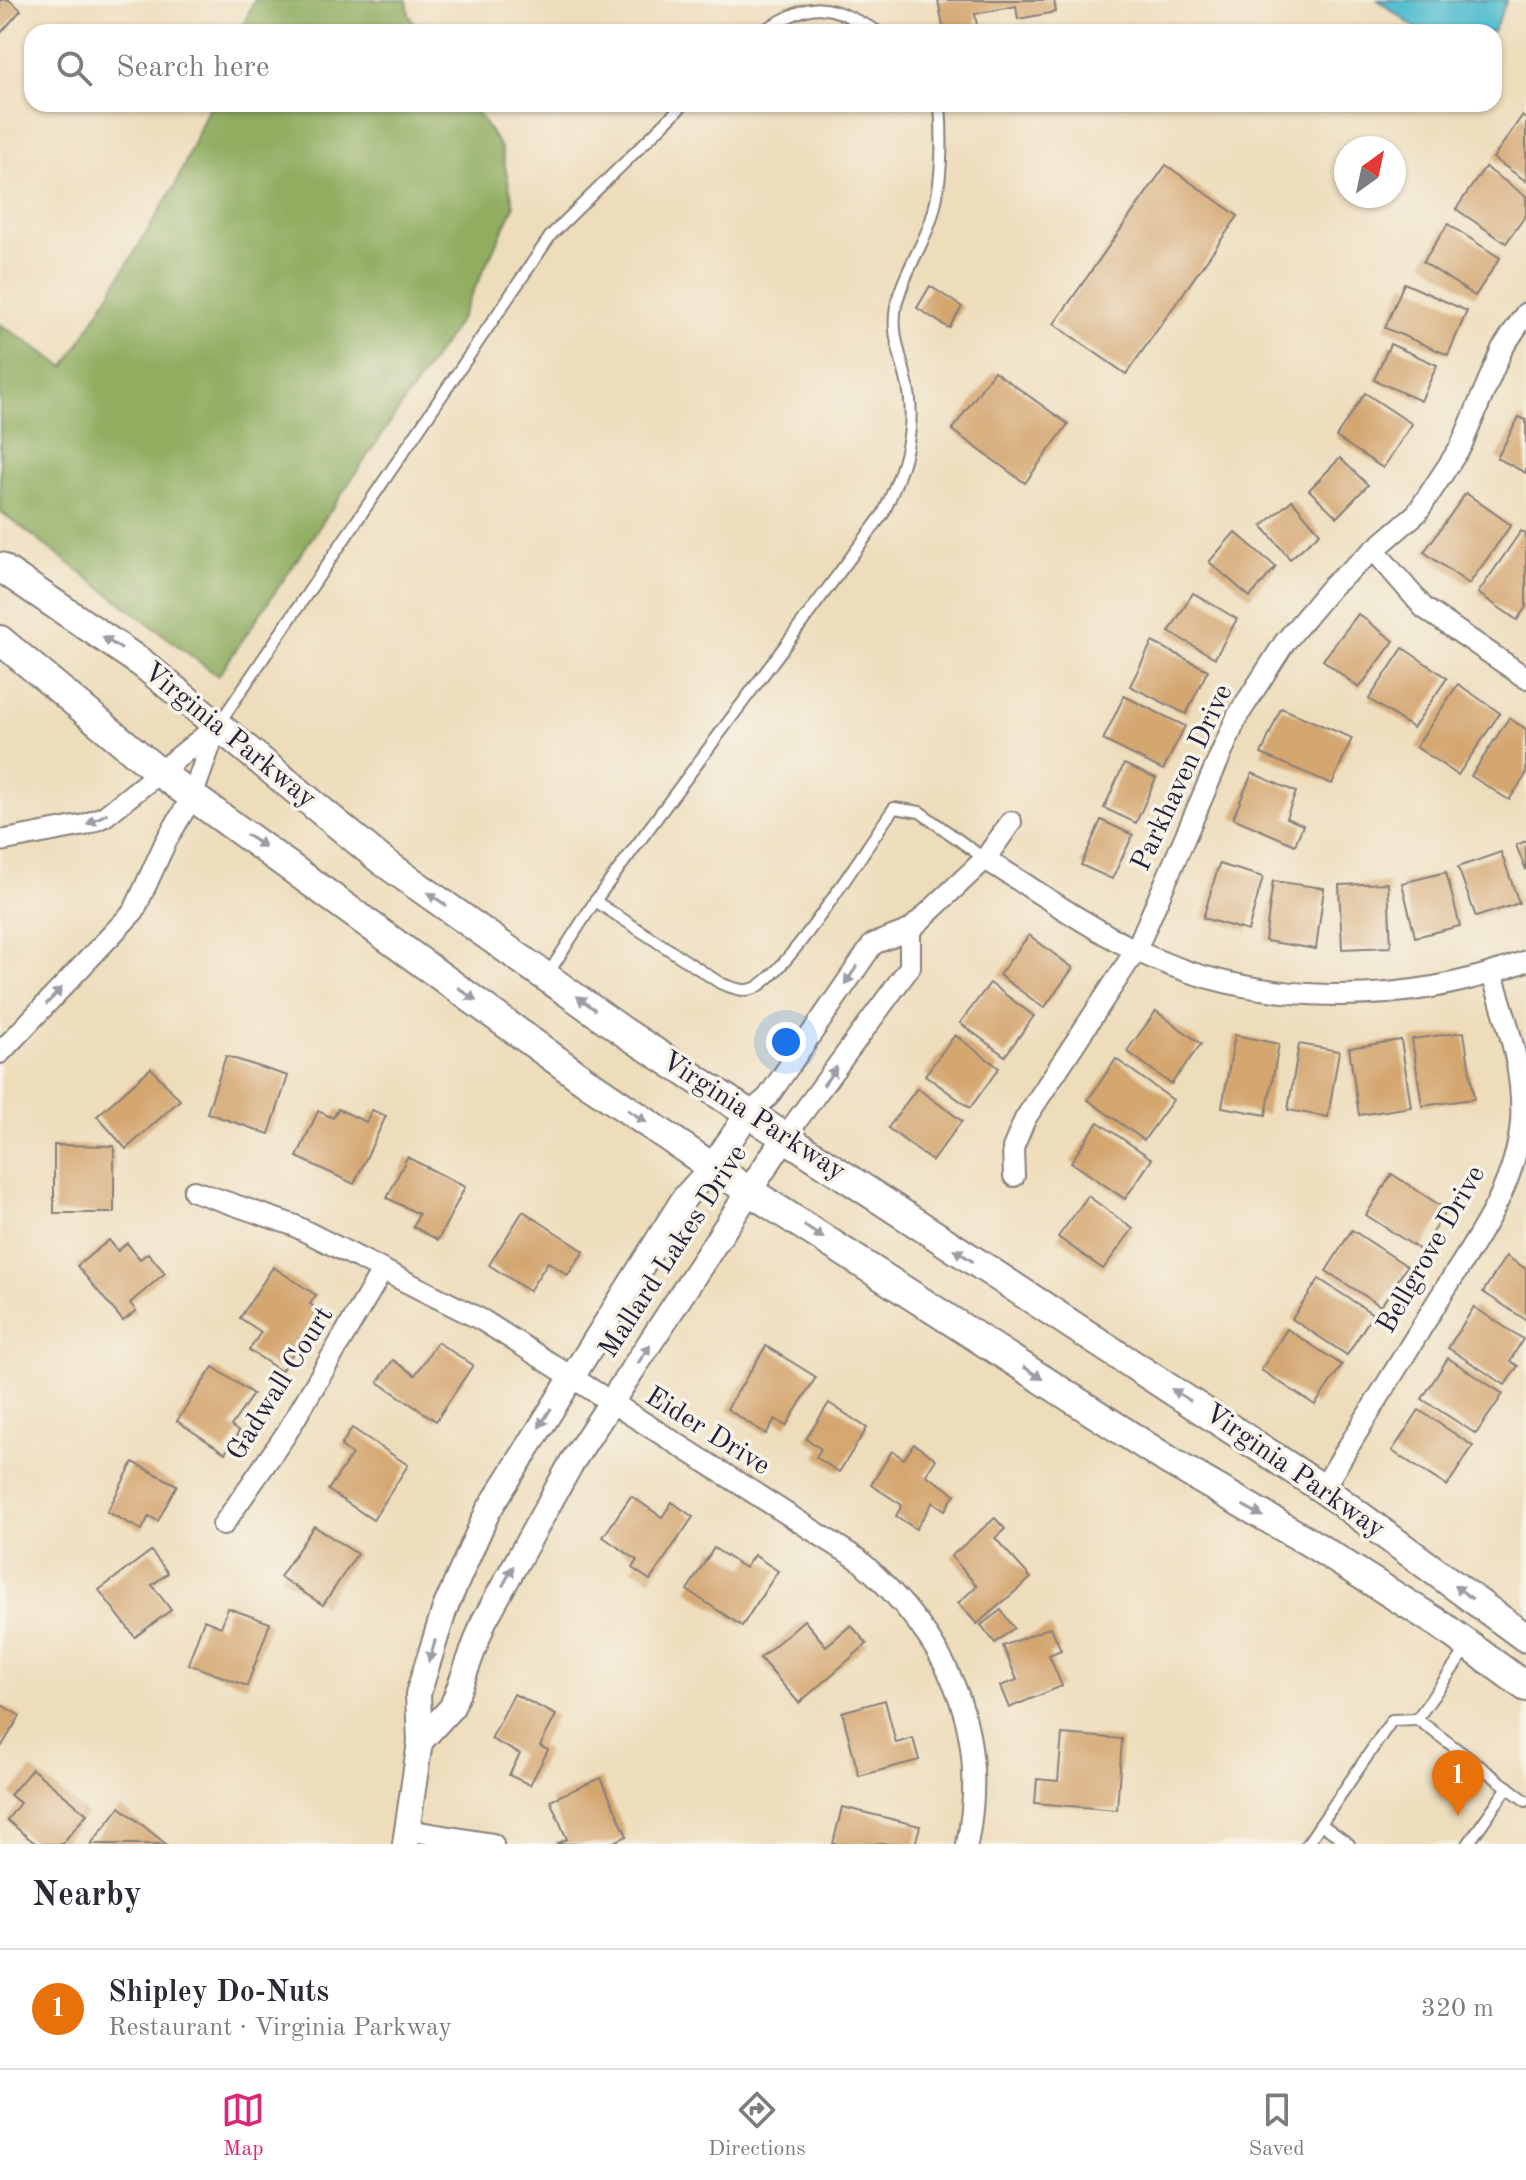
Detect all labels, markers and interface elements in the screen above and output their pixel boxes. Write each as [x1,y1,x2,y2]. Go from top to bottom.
search box [24,24,1502,112]
icon: search [52,46,96,90]
text: Search here [116,53,270,83]
north arrow [1334,136,1406,208]
one-way arrow [101,636,122,651]
street label: Virginia Parkway [137,658,321,814]
street label: Parkhaven Drive [1128,680,1238,876]
one-way arrow [86,812,109,825]
one-way arrow [245,834,267,848]
one-way arrow [427,891,448,906]
one-way arrow [844,964,859,985]
one-way arrow [456,985,477,1001]
one-way arrow [44,987,62,1006]
one-way arrow [575,995,597,1011]
your location [766,1022,806,1062]
street label: Virginia Parkway [656,1047,850,1187]
one-way arrow [822,1065,838,1086]
one-way arrow [626,1108,648,1123]
street label: Mallard Lakes Drive [595,1141,753,1363]
street label: Bellgrove Drive [1373,1162,1491,1338]
one-way arrow [803,1225,825,1239]
one-way arrow [952,1247,973,1262]
street label: Gadwall Court [223,1302,339,1466]
one-way arrow [636,1344,651,1365]
one-way arrow [1022,1366,1043,1381]
street label: Eider Drive [640,1383,774,1481]
one-way arrow [1171,1387,1192,1402]
street label: Virginia Parkway [1199,1399,1389,1545]
one-way arrow [538,1407,552,1429]
one-way arrow [1242,1504,1264,1518]
one-way arrow [501,1564,514,1587]
one-way arrow [1452,1584,1474,1600]
one-way arrow [425,1639,437,1663]
pin: 1 [1432,1750,1484,1816]
text: Nearby [32,1879,142,1913]
text: Shipley Do-Nuts [108,1978,329,2008]
text: 1 [50,1996,66,2022]
text: 320 m [1421,1996,1494,2022]
text: Restaurant · Virginia Parkway [108,2015,452,2041]
tab: Map [221,2088,265,2163]
tab: Directions [708,2088,806,2163]
tab: Saved [1249,2088,1305,2163]

